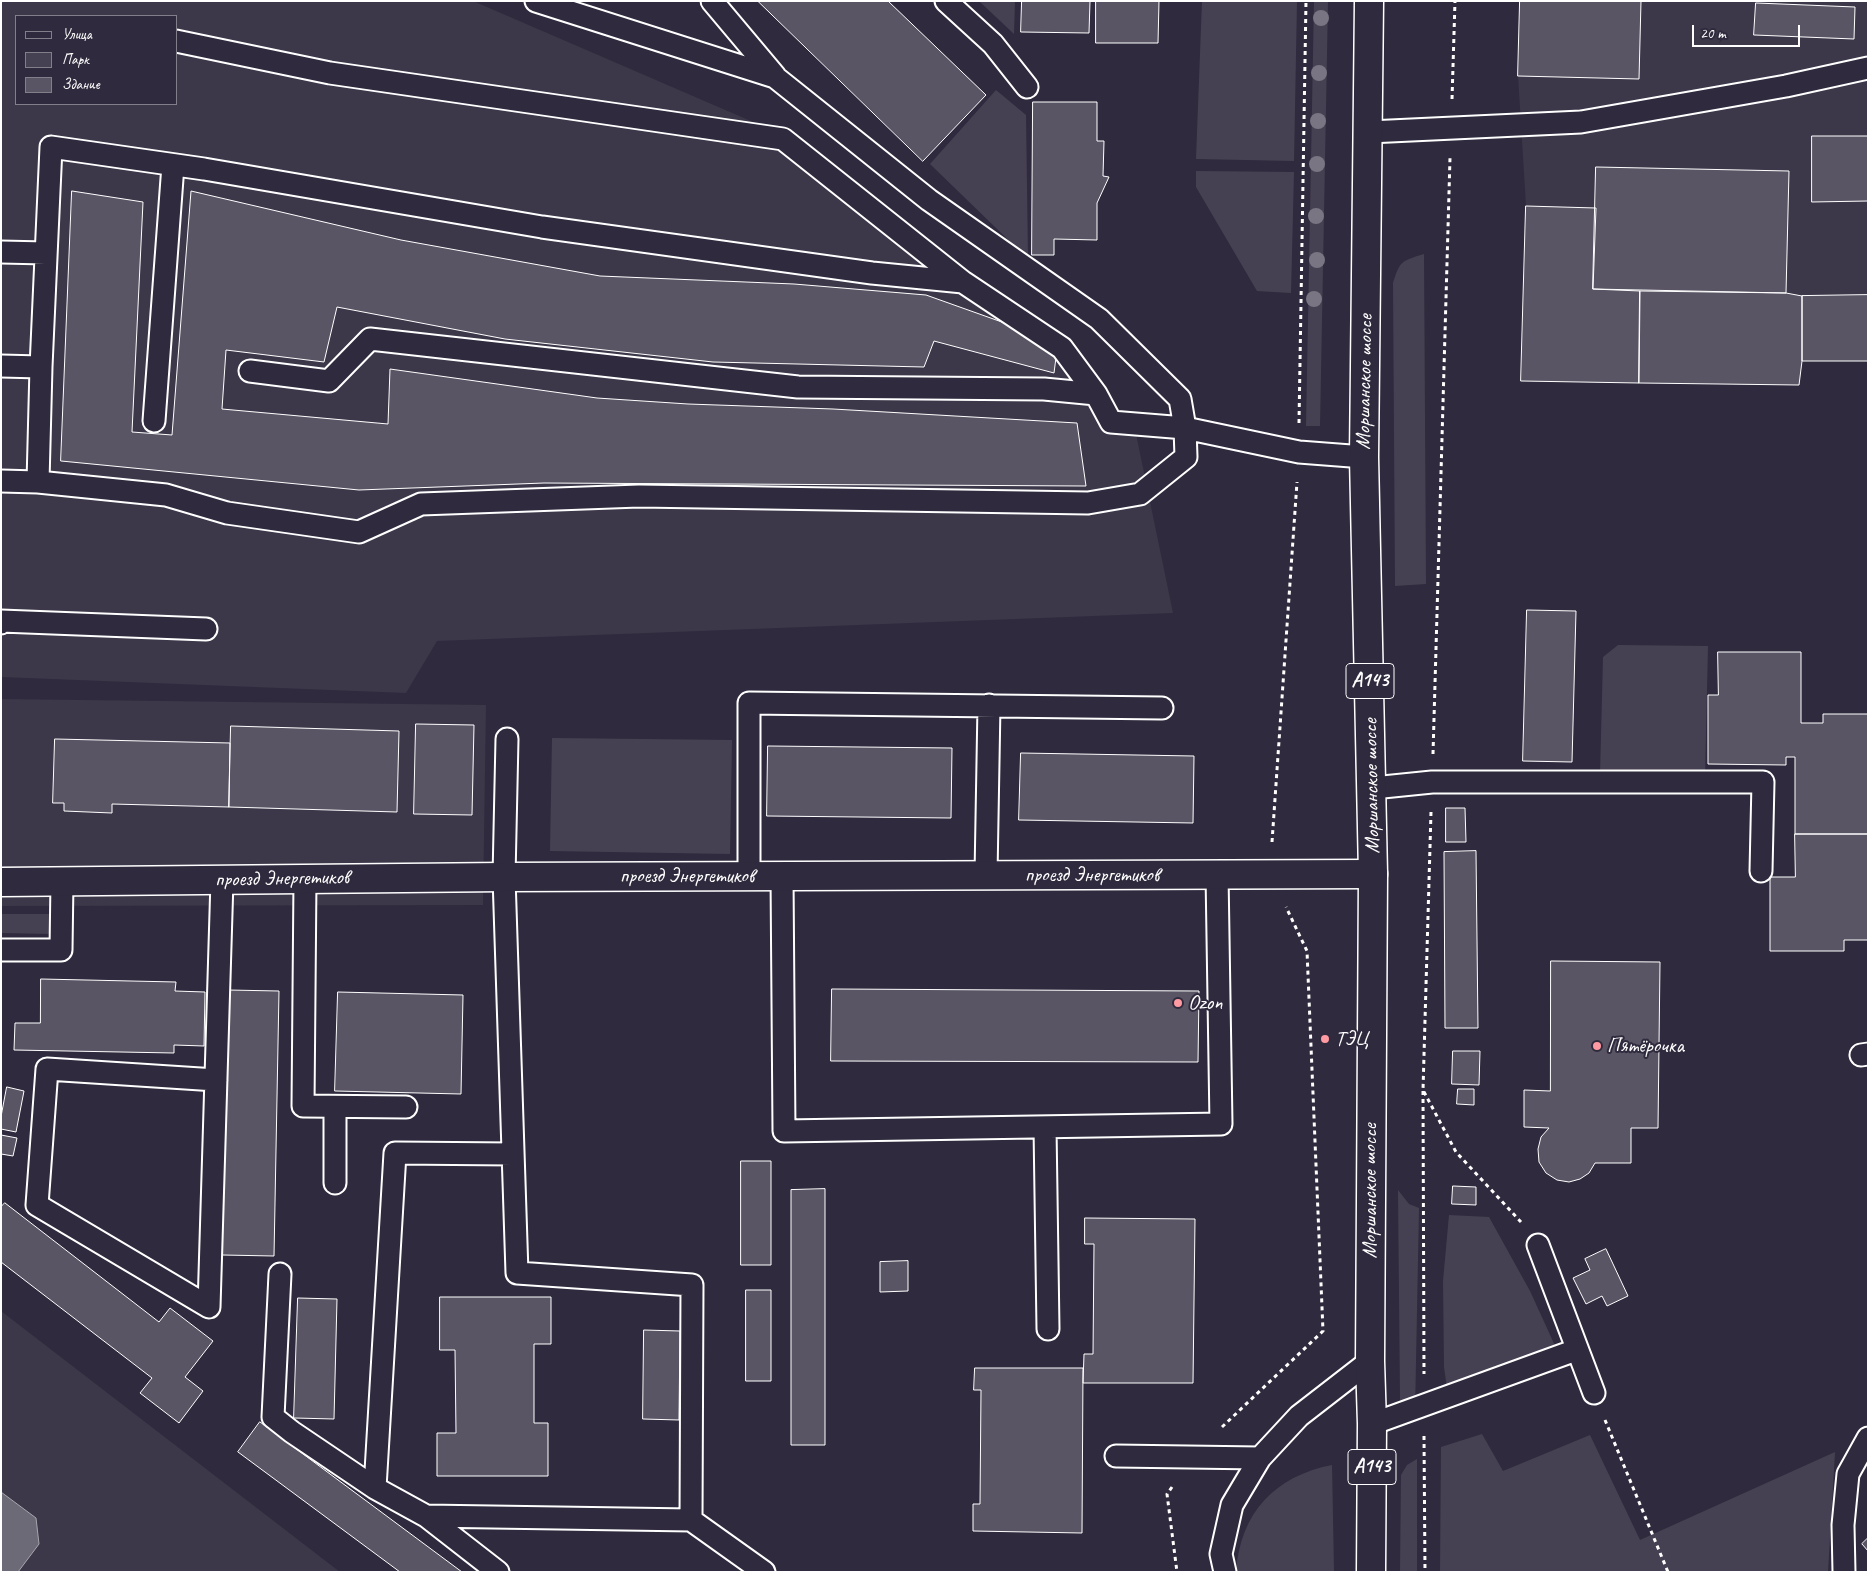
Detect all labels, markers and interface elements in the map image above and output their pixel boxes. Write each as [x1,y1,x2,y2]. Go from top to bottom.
legend [15,15,178,105]
scale bar [1694,15,1802,47]
text: 20 m [1700,24,1726,43]
text: Улица [62,25,92,44]
text: Парк [62,50,89,69]
text: Здание [62,75,100,94]
street label: Моршанское шоссе [1351,314,1379,450]
road number: А143 [1346,664,1394,698]
street label: Моршанское шоссе [1358,718,1386,854]
street label: проезд Энергетиков [1025,862,1159,888]
street label: проезд Энергетиков [620,863,754,889]
street label: проезд Энергетиков [215,865,349,893]
place label: Ozon [1188,990,1223,1016]
marker: Ozon [1172,997,1184,1009]
place label: ТЭЦ [1335,1026,1368,1052]
marker: ТЭЦ [1319,1033,1331,1045]
place label: Пятёрочка [1607,1033,1684,1059]
marker: Пятёрочка [1591,1040,1603,1052]
street label: Моршанское шоссе [1357,1123,1383,1259]
road number: А143 [1348,1450,1396,1484]

